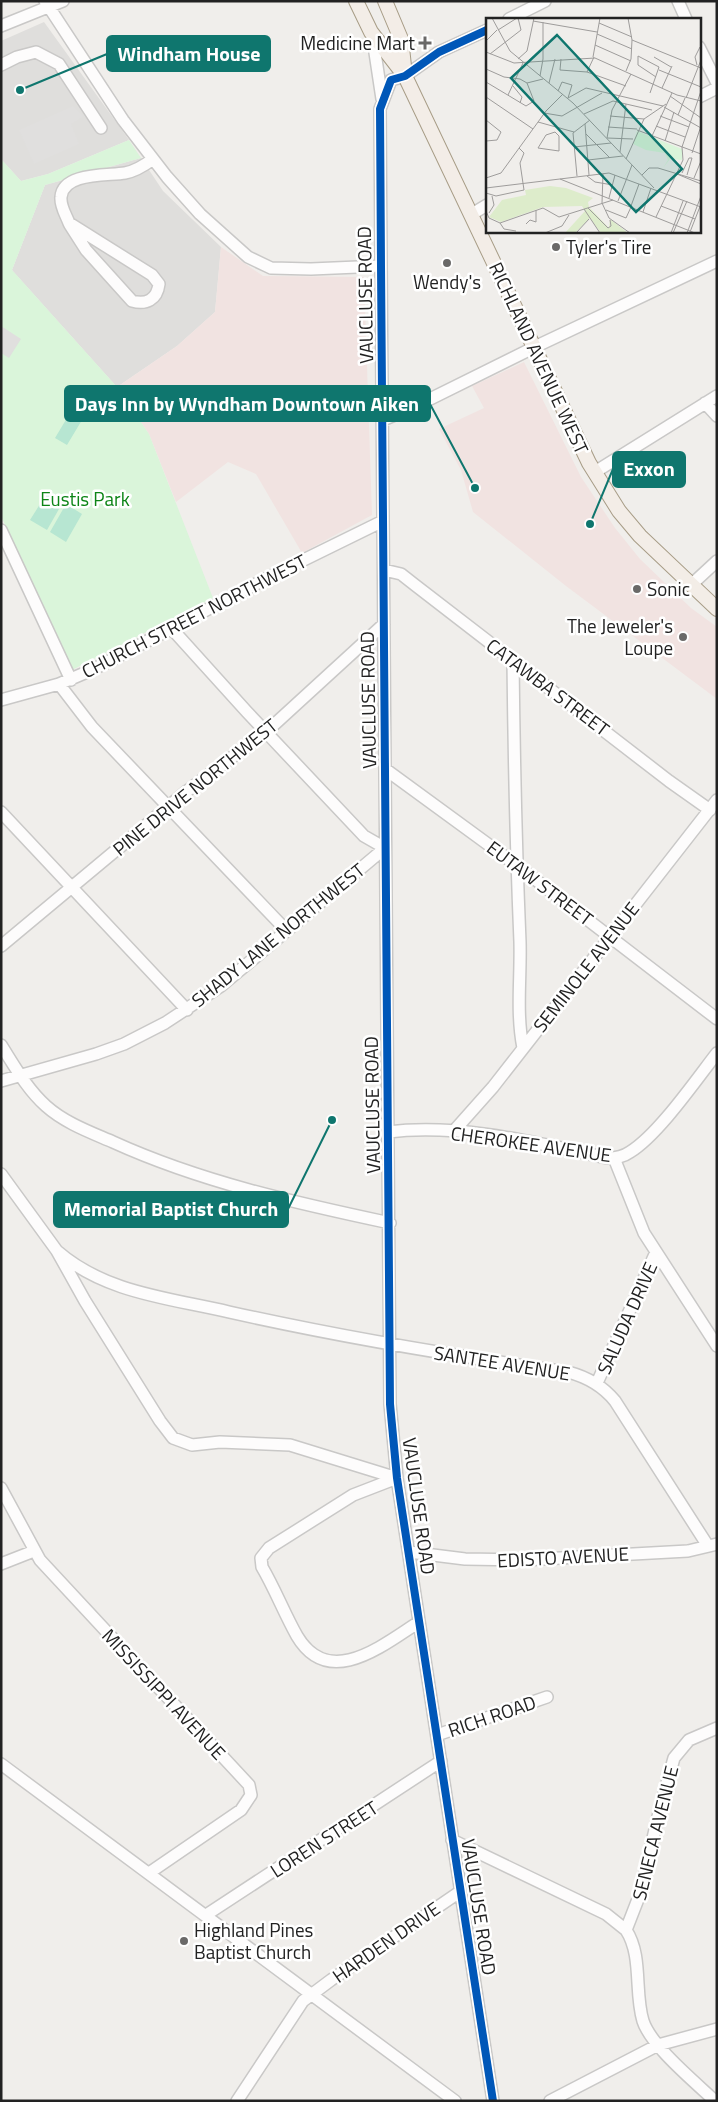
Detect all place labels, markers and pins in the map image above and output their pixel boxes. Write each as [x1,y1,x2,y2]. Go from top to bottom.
place label: Medicine Mart [300,28,415,57]
callout: Windham House [107,36,270,71]
marker: Medicine Mart [419,37,431,49]
place label: Tyler's Tire [566,232,651,261]
marker: Tyler's Tire [550,241,562,253]
marker: Wendy's [441,257,453,269]
place label: Wendy's [413,267,481,296]
callout: Days Inn by Wyndham Downtown Aiken [65,386,430,421]
callout: Exxon [613,452,685,487]
place label: Sonic [647,574,690,603]
marker: Sonic [631,583,643,595]
place label: The Jeweler's Loupe [567,611,673,662]
marker: The Jeweler's Loupe [677,631,689,643]
callout: Memorial Baptist Church [54,1192,288,1227]
place label: Highland Pines Baptist Church [194,1915,314,1966]
marker: Highland Pines Baptist Church [178,1935,190,1947]

